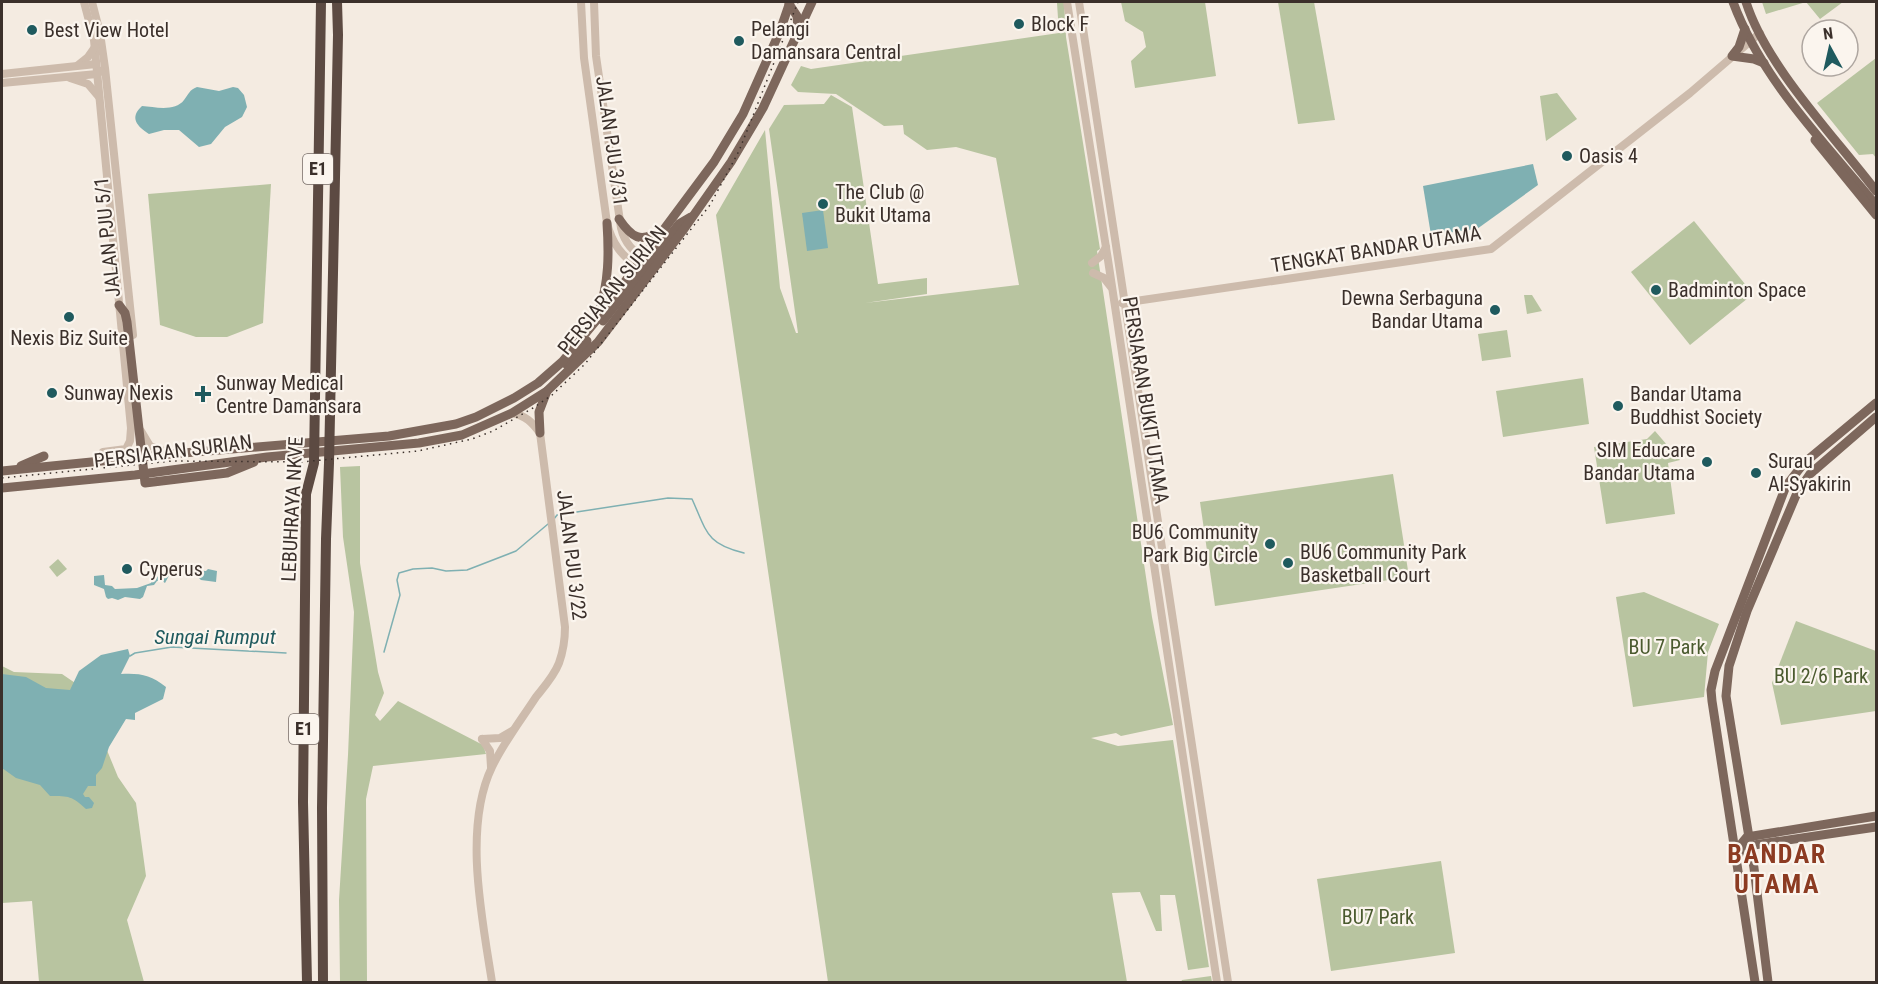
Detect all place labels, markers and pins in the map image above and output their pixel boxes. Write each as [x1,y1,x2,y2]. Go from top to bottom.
place label: Block F [1031,12,1089,36]
place label: Pelangi Damansara Central [751,17,901,64]
marker: Block F [1012,17,1026,31]
place label: Best View Hotel [44,18,169,42]
marker: Best View Hotel [25,23,39,37]
marker: Pelangi Damansara Central [732,34,746,48]
place label: Oasis 4 [1579,144,1638,168]
marker: Oasis 4 [1560,149,1574,163]
place label: The Club @ Bukit Utama [835,180,931,227]
marker: The Club @ Bukit Utama [816,197,830,211]
place label: Badminton Space [1668,278,1806,302]
marker: Badminton Space [1649,283,1663,297]
place label: Dewna Serbaguna Bandar Utama [1341,286,1483,333]
marker: Dewna Serbaguna Bandar Utama [1488,303,1502,317]
marker: Nexis Biz Suite [62,310,76,324]
place label: Nexis Biz Suite [10,326,128,350]
place label: Sunway Medical Centre Damansara [216,371,362,418]
place label: Sunway Nexis [64,381,173,405]
place label: Bandar Utama Buddhist Society [1630,382,1762,429]
marker: Sunway Medical Centre Damansara [194,385,212,403]
marker: Sunway Nexis [45,386,59,400]
marker: Bandar Utama Buddhist Society [1611,399,1625,413]
place label: SIM Educare Bandar Utama [1583,438,1695,485]
place label: Surau Al-Syakirin [1768,449,1851,496]
marker: SIM Educare Bandar Utama [1700,455,1714,469]
marker: Surau Al-Syakirin [1749,466,1763,480]
place label: BU6 Community Park Big Circle [1132,520,1258,567]
marker: BU6 Community Park Big Circle [1263,537,1277,551]
place label: BU6 Community Park Basketball Court [1300,540,1467,587]
marker: BU6 Community Park Basketball Court [1281,556,1295,570]
place label: Cyperus [139,557,203,581]
marker: Cyperus [120,562,134,576]

